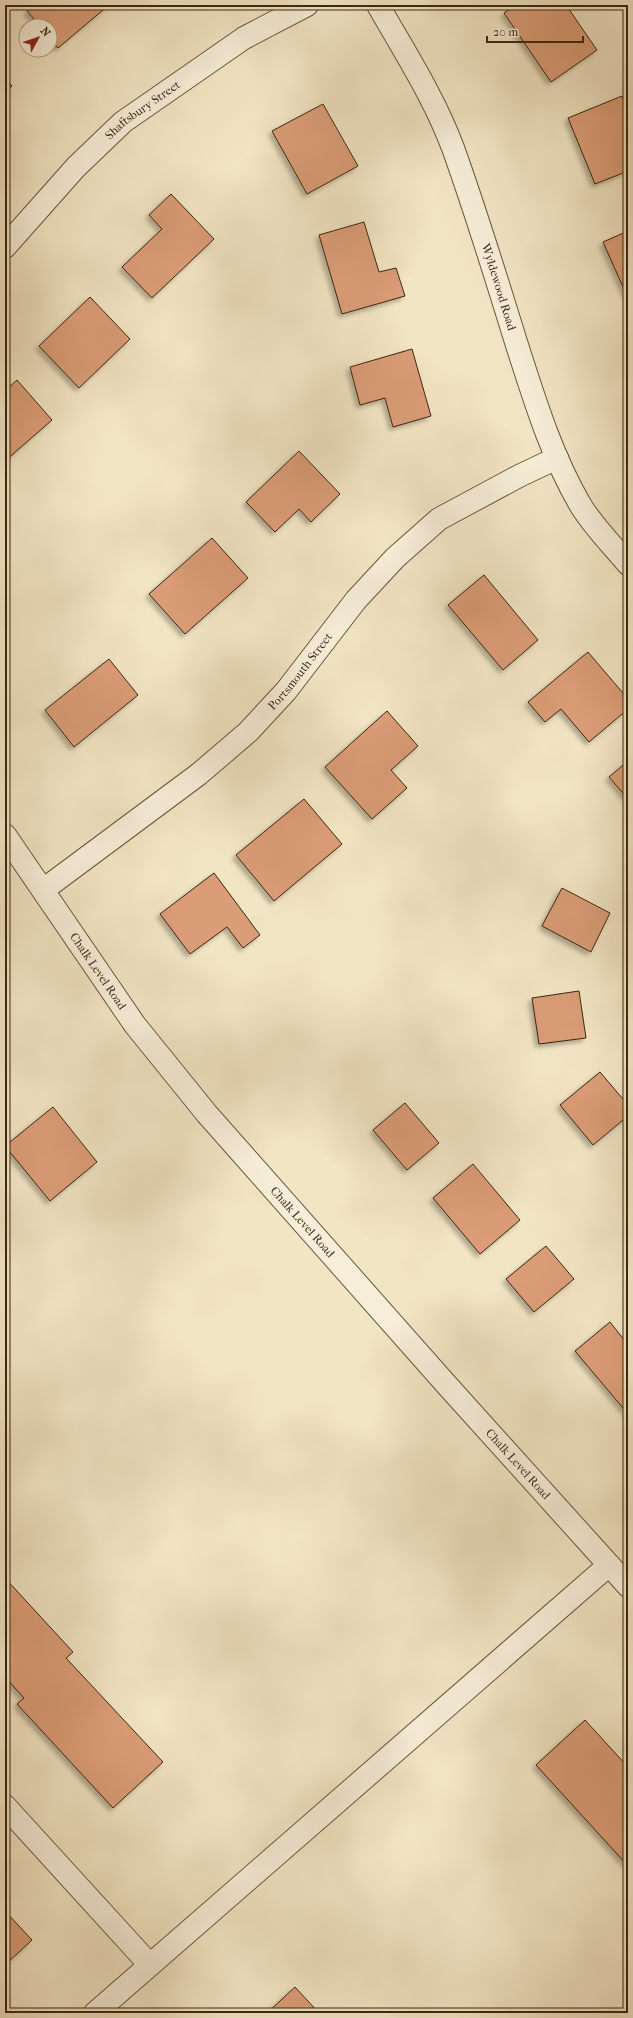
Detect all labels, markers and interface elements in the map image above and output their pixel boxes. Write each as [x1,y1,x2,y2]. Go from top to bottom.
north arrow [18,18,58,58]
scale bar [487,18,583,44]
text: N [38,25,53,40]
text: 20 m [493,25,518,39]
street label: Shaftsbury Street [102,77,183,142]
street label: Wyldewood Road [478,241,519,333]
street label: Portsmouth Street [265,629,336,713]
street label: Chalk Level Road [67,930,130,1013]
street label: Chalk Level Road [268,1184,338,1261]
street label: Chalk Level Road [483,1426,554,1502]

